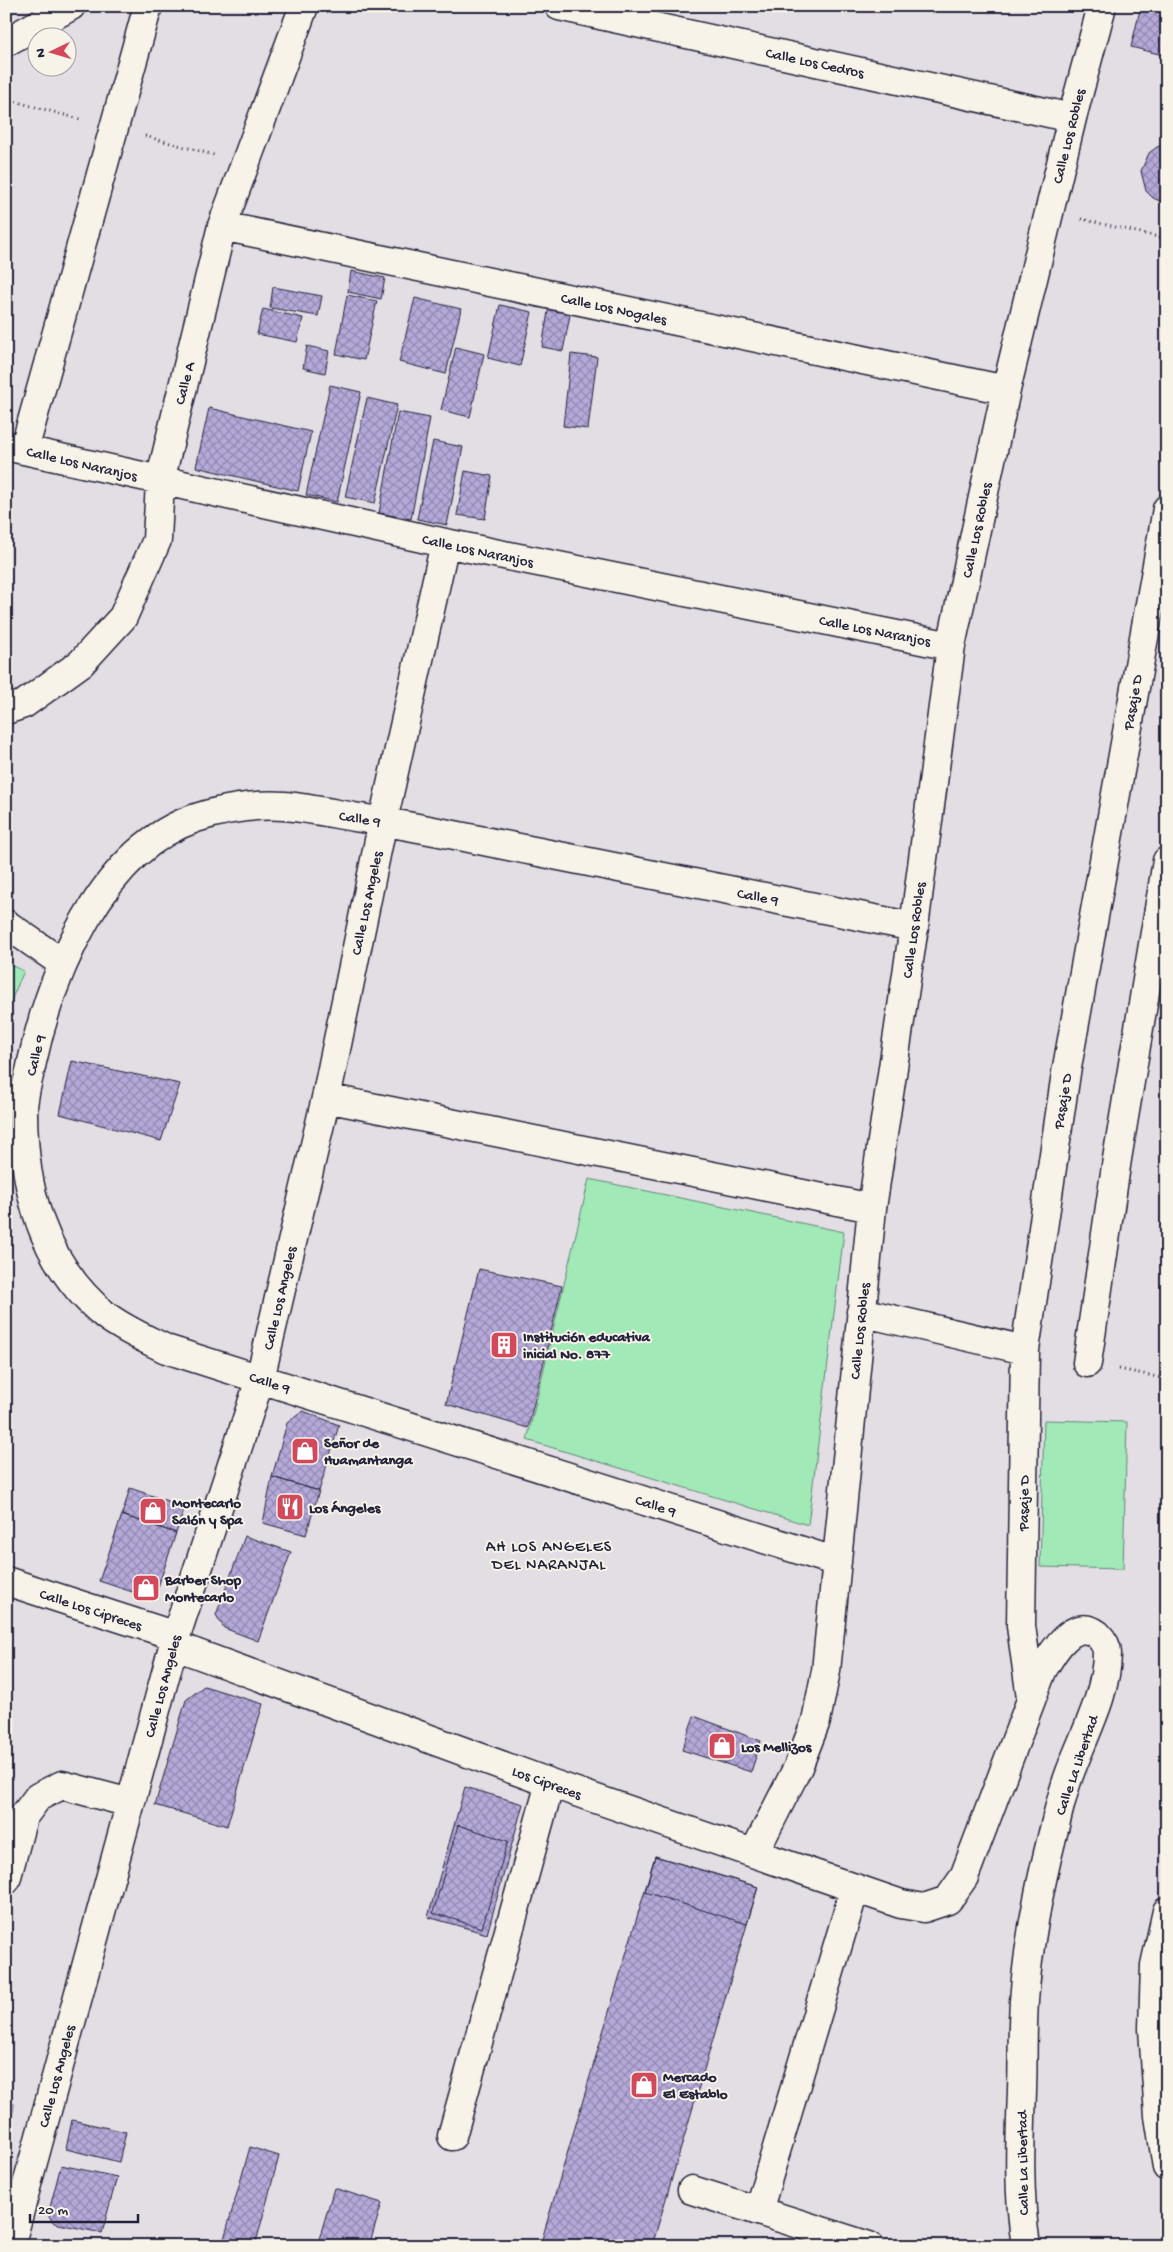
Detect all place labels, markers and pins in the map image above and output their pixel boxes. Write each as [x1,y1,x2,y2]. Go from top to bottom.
place label: Institución educativa inicial No. 877 [523,1329,651,1364]
building icon: Institución educativa inicial No. 877 [489,1330,519,1360]
place label: Señor de Huamantanga [324,1435,413,1470]
shop icon: Señor de Huamantanga [290,1436,320,1466]
restaurant icon: Los Ángeles [275,1492,305,1522]
place label: Montecarlo Salón y Spa [172,1495,243,1530]
shop icon: Montecarlo Salón y Spa [138,1496,168,1526]
place label: Los Ángeles [309,1500,382,1518]
place label: Barber Shop Montecarlo [164,1572,242,1607]
shop icon: Barber Shop Montecarlo [131,1573,161,1603]
shop icon: Los Mellizos [707,1731,737,1761]
place label: Los Mellizos [741,1739,813,1757]
place label: Mercado El Establo [663,2069,728,2104]
shop icon: Mercado El Establo [629,2070,659,2100]

